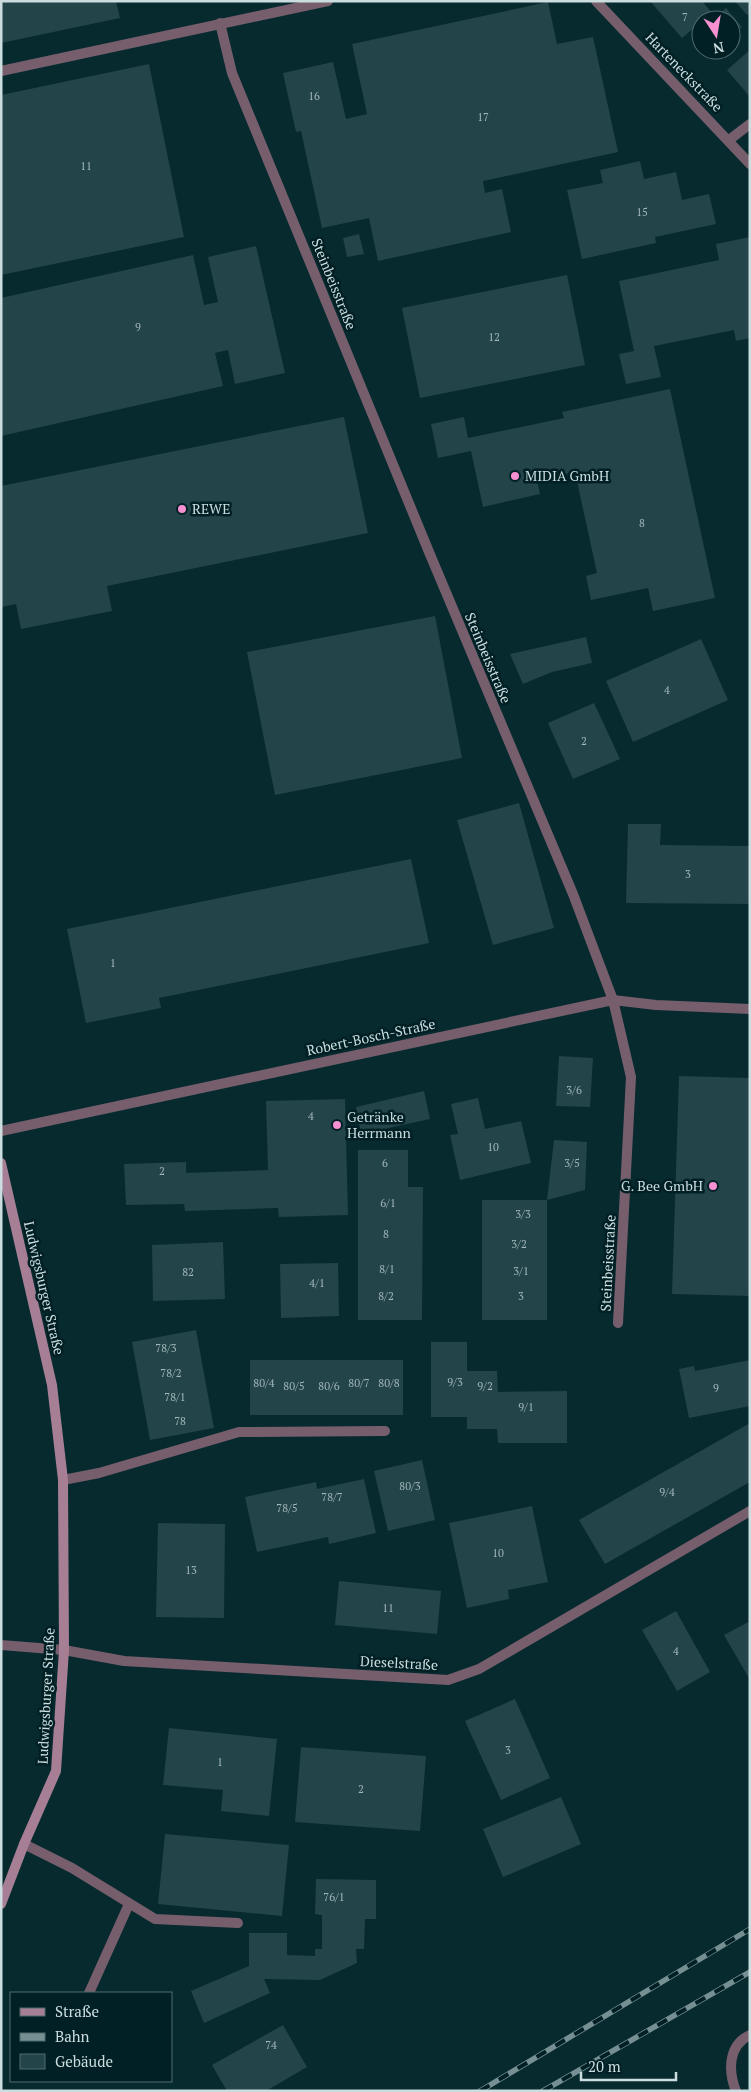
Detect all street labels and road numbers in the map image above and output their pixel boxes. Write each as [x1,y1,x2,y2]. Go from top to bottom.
street label: Harteneckstraße [642,28,727,116]
street label: Steinbeisstraße [308,235,361,332]
street label: Steinbeisstraße [461,609,516,706]
street label: Robert-Bosch-Straße [305,1014,437,1059]
street label: Steinbeisstraße [595,1214,620,1312]
street label: Ludwigsburger Straße [20,1219,69,1357]
street label: Ludwigsburger Straße [32,1627,59,1765]
street label: Dieselstraße [359,1651,439,1674]

